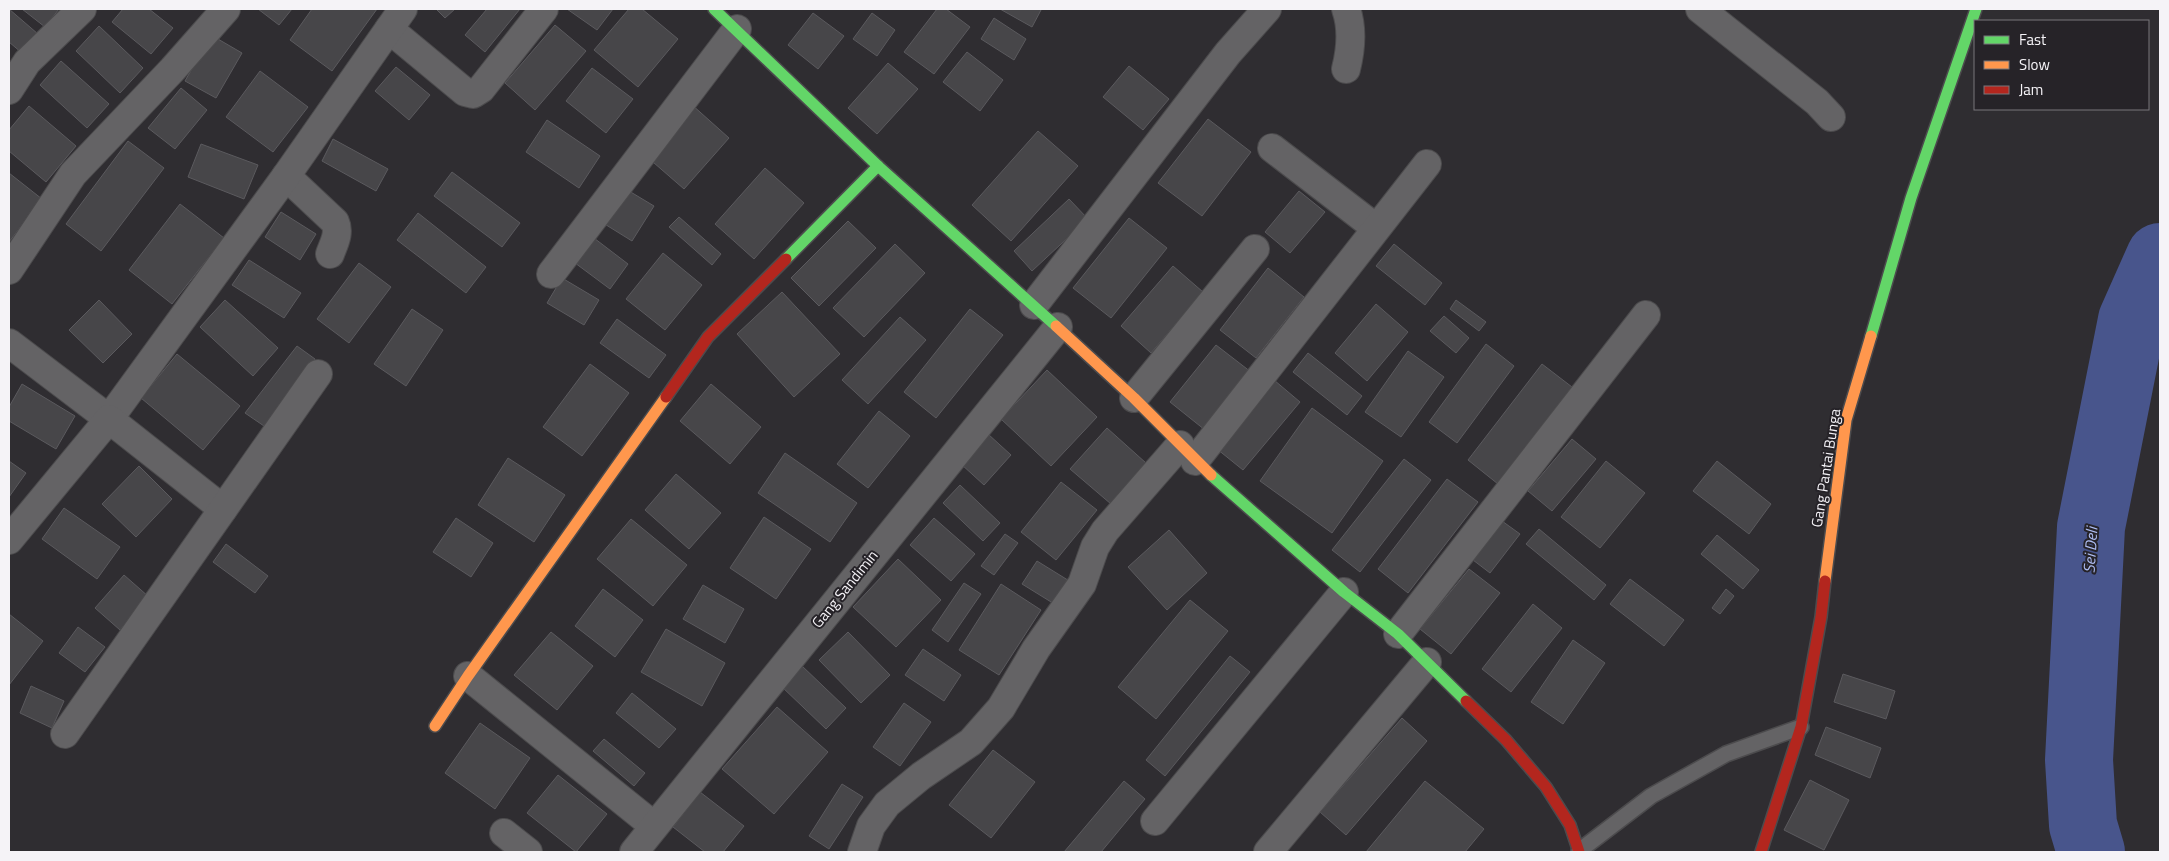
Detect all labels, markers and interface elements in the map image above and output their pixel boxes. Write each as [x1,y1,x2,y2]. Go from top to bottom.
legend [1974,20,2149,110]
text: Fast [2019,28,2047,51]
text: Slow [2019,53,2050,76]
text: Jam [2019,78,2043,101]
street label: Gang Pantai Bunga [1805,406,1846,529]
water label: Sei Deli [2076,525,2104,574]
street label: Gang Sandimin [806,545,883,633]

